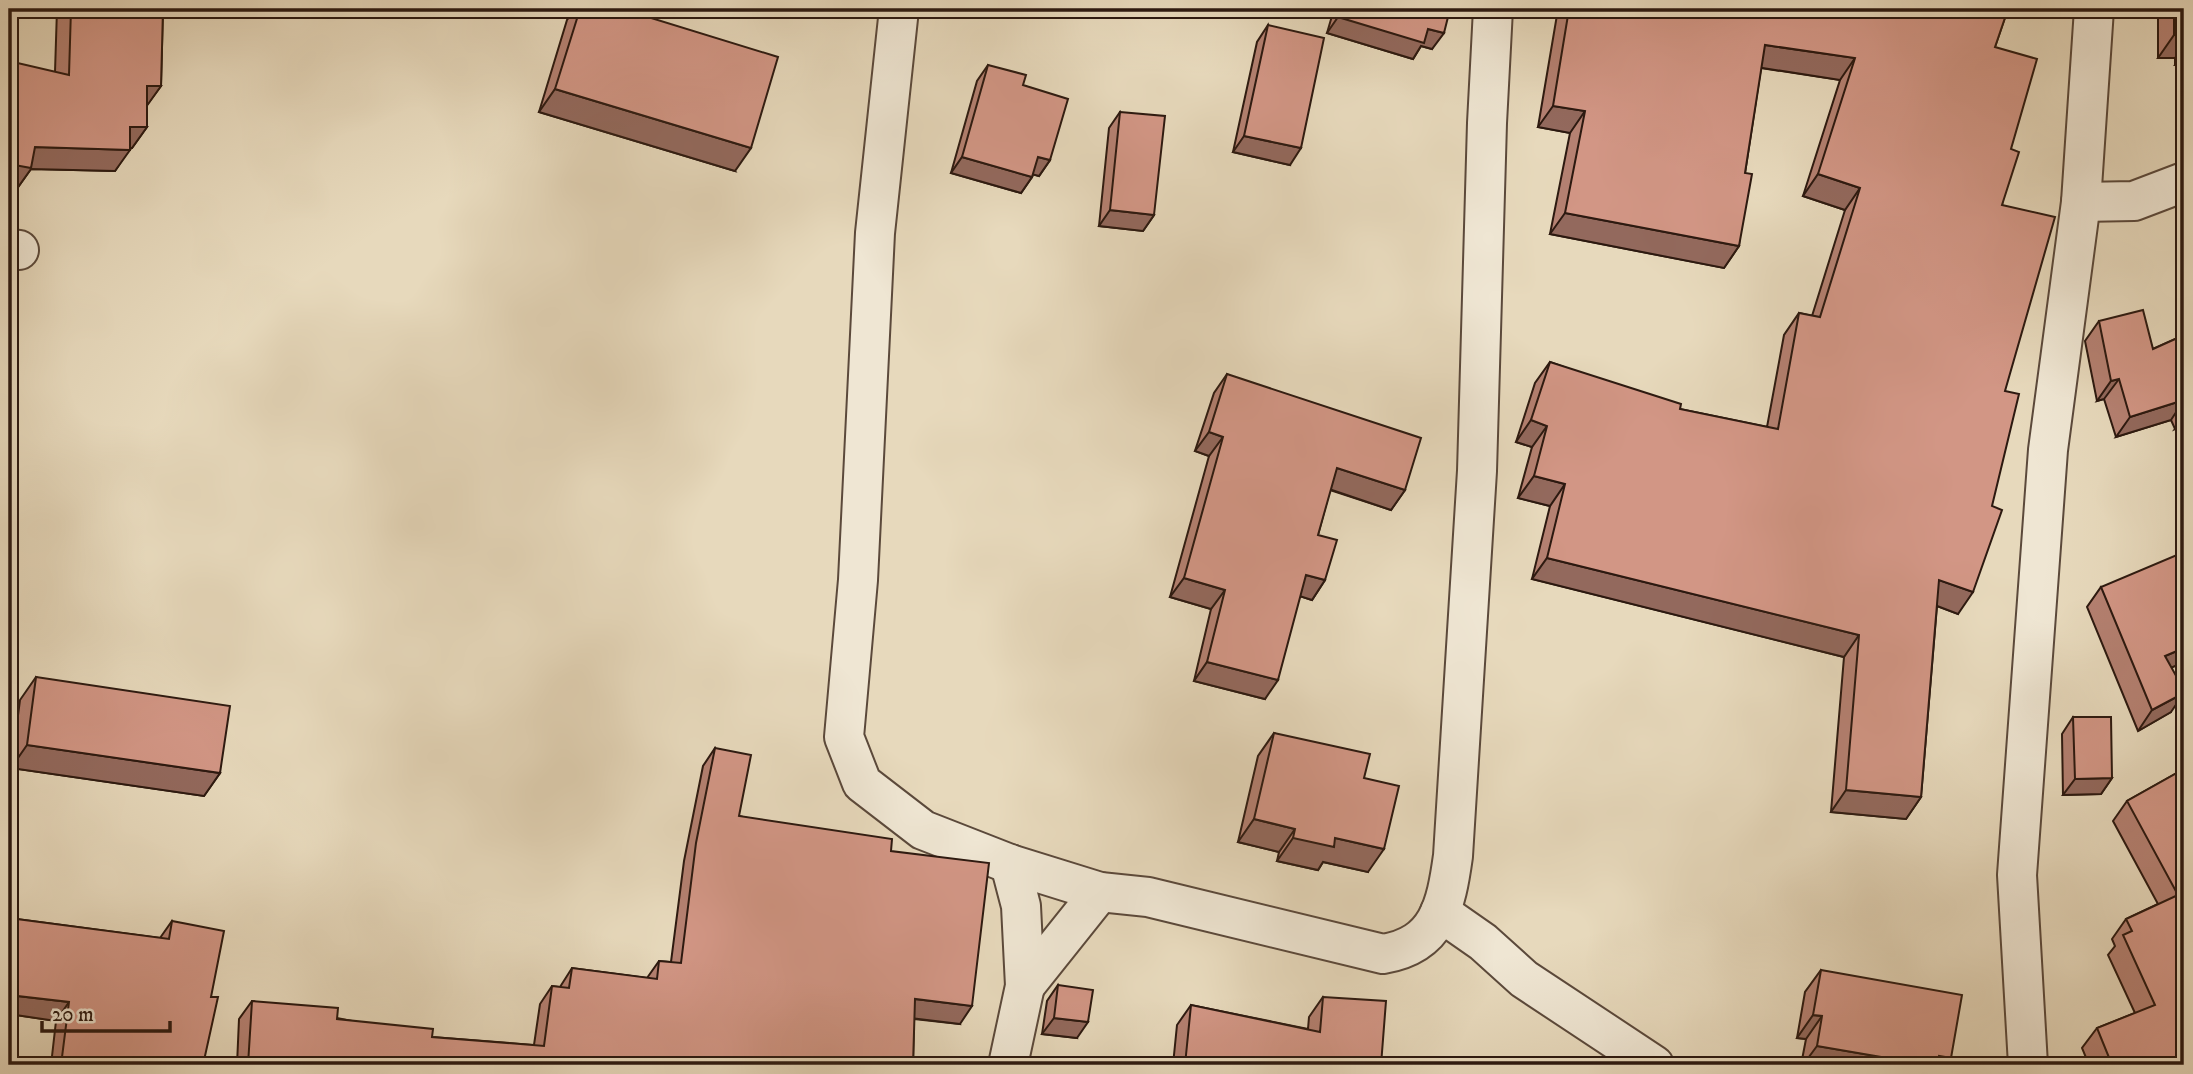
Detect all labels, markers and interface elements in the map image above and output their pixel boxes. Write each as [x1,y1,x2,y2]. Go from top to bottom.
scale bar [42,990,170,1034]
text: 20 m [52,1002,94,1028]

